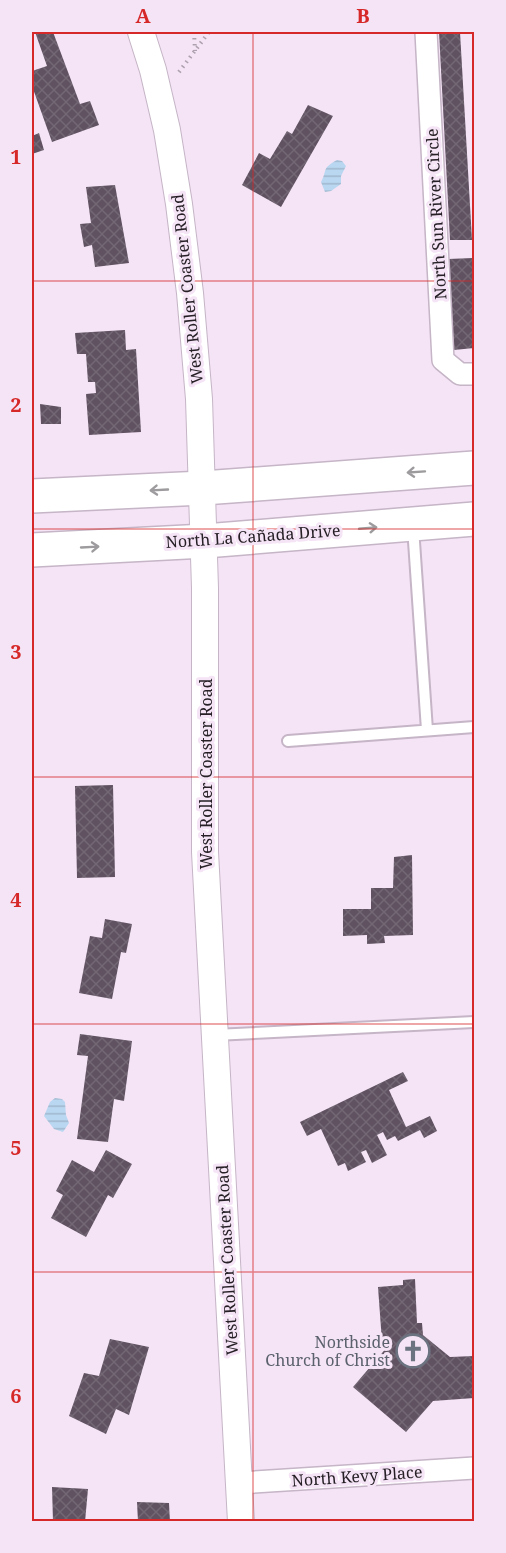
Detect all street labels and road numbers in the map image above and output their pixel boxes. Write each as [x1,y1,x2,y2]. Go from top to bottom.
street label: North Sun River Circle [421,128,451,300]
street label: West Roller Coaster Road [166,193,208,385]
street label: North La Cañada Drive [165,519,341,553]
street label: West Roller Coaster Road [195,678,217,870]
street label: West Roller Coaster Road [211,1164,243,1356]
street label: North Kevy Place [291,1460,423,1492]

